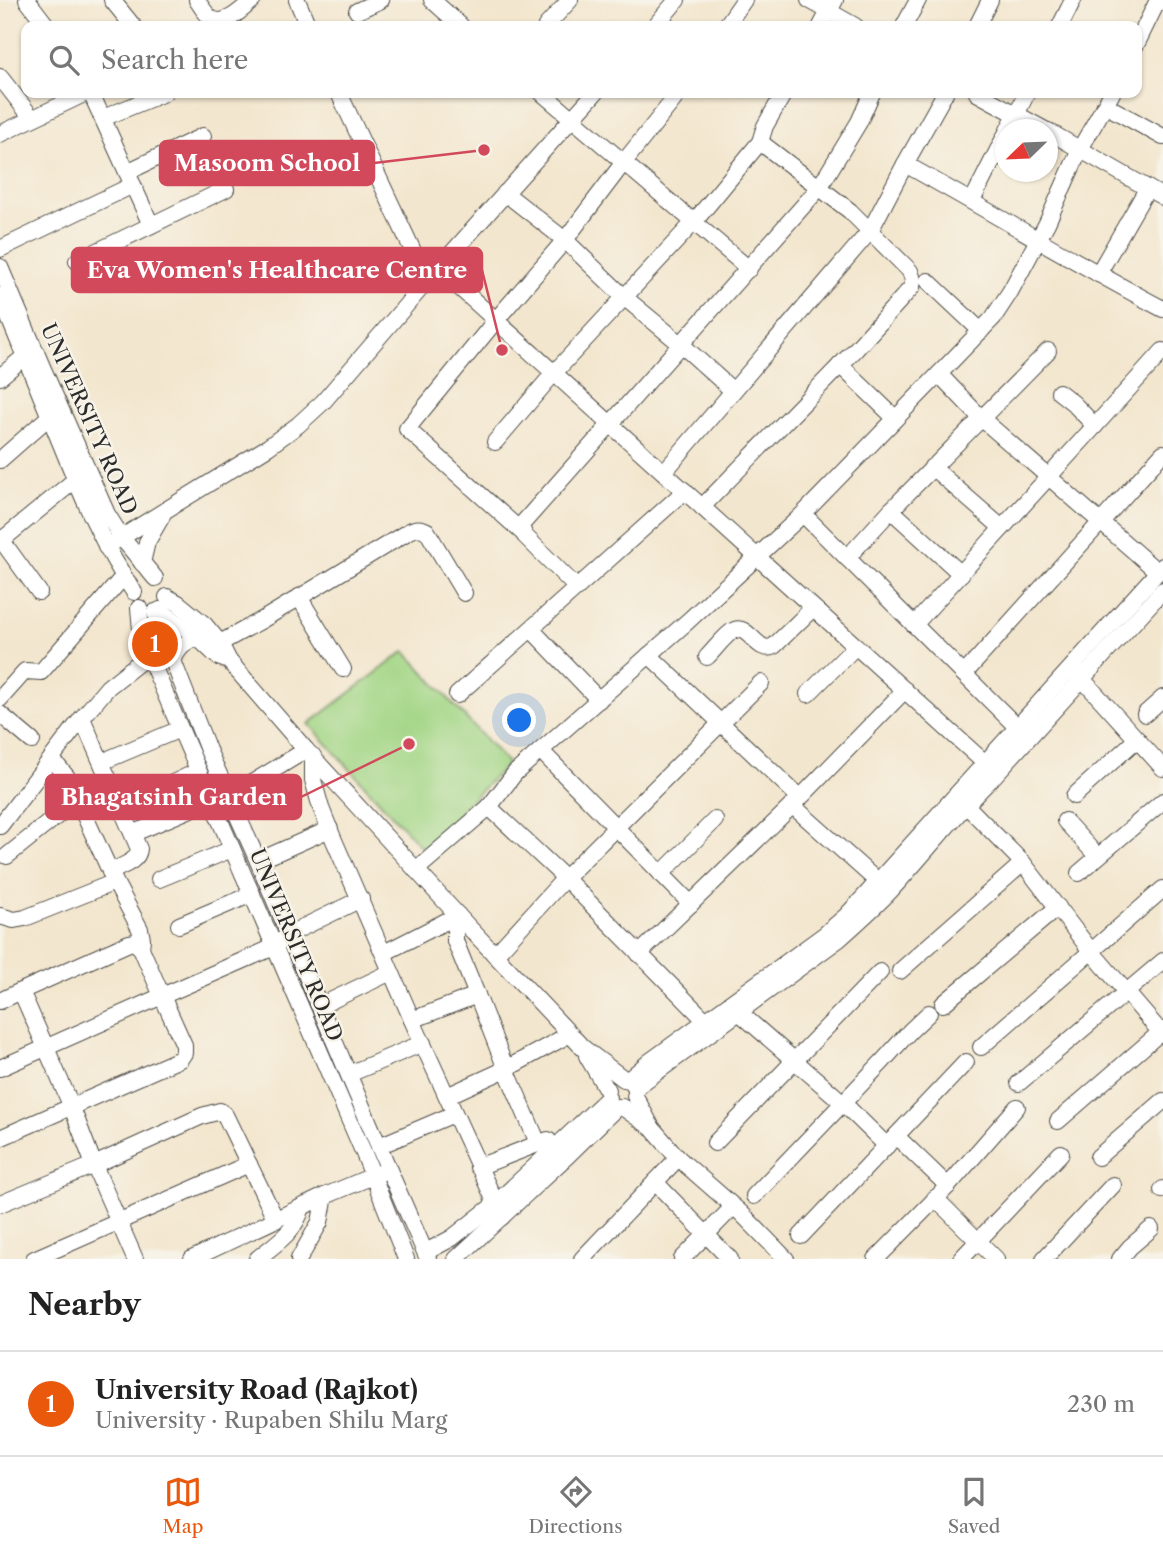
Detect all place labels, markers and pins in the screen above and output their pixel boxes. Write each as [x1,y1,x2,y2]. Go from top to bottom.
callout: Masoom School [160,141,374,185]
callout: Eva Women's Healthcare Centre [72,248,482,292]
pin: 1 [132,618,178,670]
callout: Bhagatsinh Garden [46,775,301,819]

